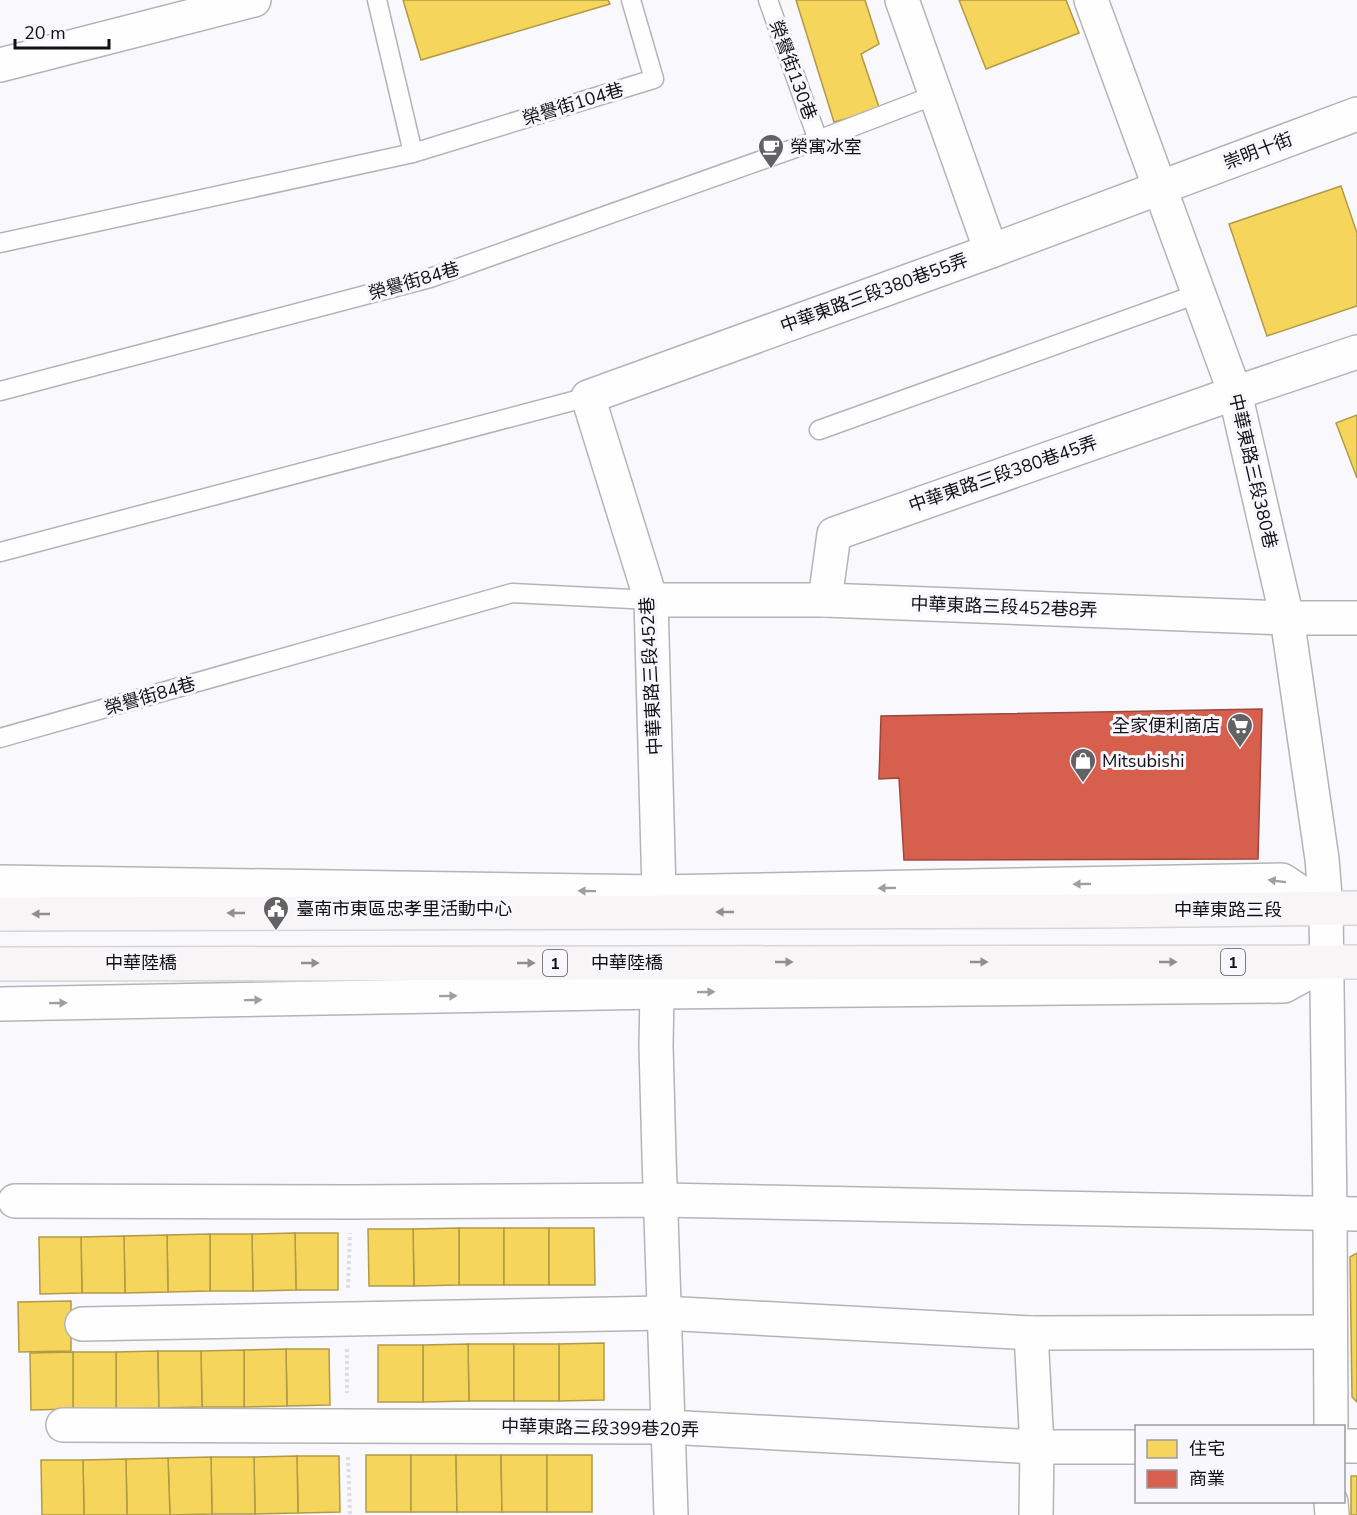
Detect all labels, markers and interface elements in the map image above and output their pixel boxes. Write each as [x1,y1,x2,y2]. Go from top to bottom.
scale bar [15,12,110,50]
street label: 榮譽街130巷 [764,17,822,123]
text: 20 m [24,21,66,45]
street label: 榮譽街104巷 [520,77,626,131]
street label: 崇明十街 [1220,127,1296,175]
cafe icon: 榮寓冰室 [756,132,786,170]
place label: 榮寓冰室 [790,135,862,159]
street label: 中華東路三段380巷55弄 [777,248,971,338]
street label: 榮譽街84巷 [366,257,462,305]
street label: 中華東路三段380巷 [1223,391,1283,551]
street label: 中華東路三段380巷45弄 [905,430,1101,518]
street label: 中華東路三段452巷8弄 [910,592,1098,622]
street label: 中華東路三段452巷 [635,596,667,756]
street label: 榮譽街84巷 [102,672,198,720]
supermarket icon: 全家便利商店 [1225,711,1255,749]
place label: 全家便利商店 [1112,714,1220,738]
shop icon: Mitsubishi [1068,746,1098,784]
place label: Mitsubishi [1102,749,1184,773]
one-way arrow [1267,877,1286,886]
one-way arrow [1073,879,1092,889]
one-way arrow [878,883,897,892]
one-way arrow [578,886,597,896]
public building icon: 臺南市東區忠孝里活動中心 [261,894,291,932]
place label: 臺南市東區忠孝里活動中心 [296,897,512,921]
street label: 中華東路三段 [1174,898,1282,922]
one-way arrow [715,907,734,917]
one-way arrow [226,908,245,918]
one-way arrow [31,909,50,919]
road number: 1 [1221,949,1245,975]
road number: 1 [543,950,567,976]
street label: 中華陸橋 [105,951,177,975]
street label: 中華陸橋 [591,951,663,975]
one-way arrow [775,957,794,967]
one-way arrow [970,957,989,967]
one-way arrow [1158,957,1177,967]
one-way arrow [301,958,320,968]
one-way arrow [517,958,536,968]
one-way arrow [697,987,716,997]
one-way arrow [439,991,458,1001]
one-way arrow [244,995,263,1004]
one-way arrow [49,999,68,1008]
street label: 中華東路三段399巷20弄 [501,1414,699,1442]
legend [1135,1425,1345,1503]
text: 住宅 [1189,1437,1225,1461]
text: 商業 [1189,1467,1225,1491]

